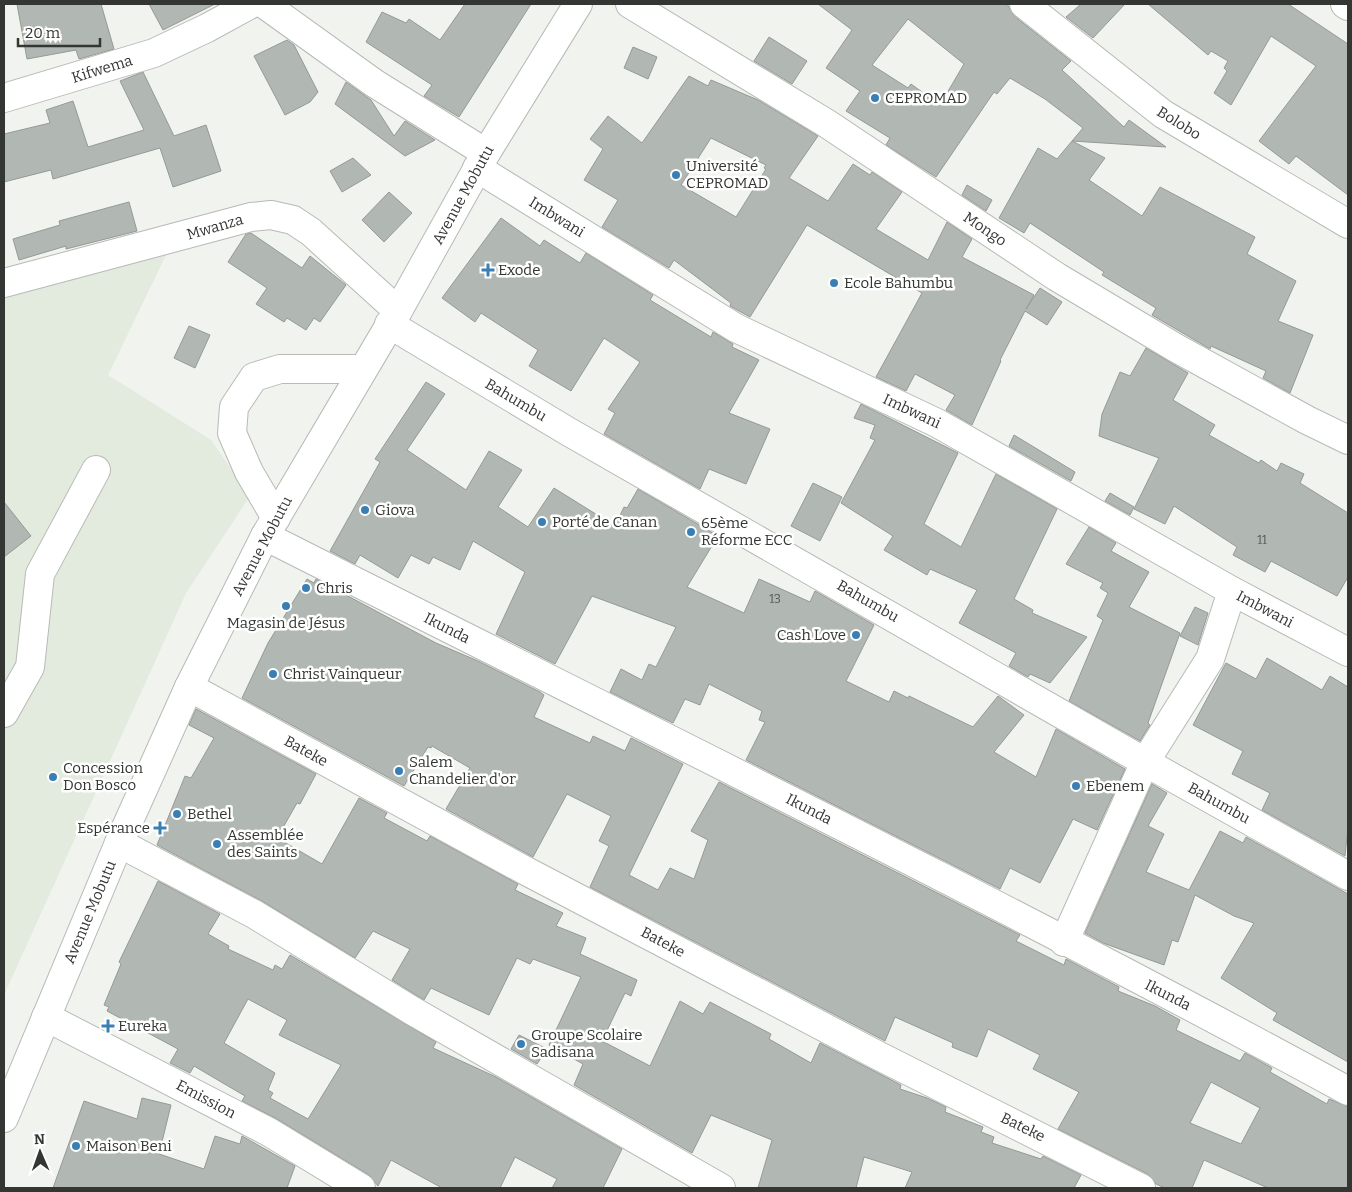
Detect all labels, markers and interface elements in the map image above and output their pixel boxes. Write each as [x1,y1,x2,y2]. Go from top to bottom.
scale bar [18,15,100,47]
text: 20 m [25,24,61,42]
street label: Kifwema [69,51,135,87]
place label: CEPROMAD [885,89,967,107]
marker: CEPROMAD [869,92,881,104]
street label: Bolobo [1154,103,1204,143]
street label: Avenue Mobutu [428,142,498,248]
place label: Université CEPROMAD [686,157,768,192]
marker: Université CEPROMAD [670,169,682,181]
street label: Imbwani [526,193,588,241]
street label: Mongo [960,208,1010,250]
street label: Mwanza [185,210,245,244]
place label: Exode [498,261,540,279]
marker: Exode [482,264,494,276]
place label: Ecole Bahumbu [844,274,953,292]
marker: Ecole Bahumbu [828,277,840,289]
street label: Bahumbu [482,375,550,425]
street label: Imbwani [880,390,944,432]
street label: Avenue Mobutu [228,493,296,599]
place label: Giova [375,501,415,519]
marker: Giova [359,504,371,516]
place label: Porté de Canan [552,513,658,531]
place label: 65ème Réforme ECC [701,514,792,549]
marker: Porté de Canan [536,516,548,528]
marker: 65ème Réforme ECC [685,526,697,538]
house number: 11 [1257,533,1267,547]
street label: Bahumbu [834,576,902,626]
place label: Chris [316,579,353,597]
marker: Chris [300,582,312,594]
street label: Imbwani [1233,587,1297,632]
house number: 13 [769,592,781,606]
marker: Magasin de Jésus [280,600,292,612]
street label: Ikunda [421,609,473,647]
place label: Magasin de Jésus [227,614,345,632]
place label: Cash Love [777,626,846,644]
marker: Cash Love [850,629,862,641]
place label: Christ Vainqueur [283,665,402,683]
marker: Christ Vainqueur [267,668,279,680]
street label: Bateke [281,732,331,770]
place label: Salem Chandelier d'or [409,753,516,788]
place label: Concession Don Bosco [63,759,143,794]
marker: Salem Chandelier d'or [393,765,405,777]
marker: Concession Don Bosco [47,771,59,783]
place label: Ebenem [1086,777,1145,795]
street label: Bahumbu [1185,779,1253,827]
marker: Ebenem [1070,780,1082,792]
street label: Ikunda [783,790,835,828]
place label: Bethel [187,805,232,823]
marker: Bethel [171,808,183,820]
place label: Espérance [77,819,150,837]
marker: Espérance [154,822,166,834]
place label: Assemblée des Saints [227,826,304,861]
marker: Assemblée des Saints [211,838,223,850]
street label: Avenue Mobutu [60,858,120,966]
street label: Bateke [638,923,688,961]
street label: Ikunda [1142,976,1194,1014]
place label: Eureka [118,1017,167,1035]
marker: Eureka [102,1020,114,1032]
place label: Groupe Scolaire Sadisana [531,1026,643,1061]
marker: Groupe Scolaire Sadisana [515,1038,527,1050]
street label: Emission [173,1076,239,1122]
street label: Bateke [998,1109,1048,1145]
north arrow [15,1127,65,1177]
text: N [34,1131,45,1148]
place label: Maison Beni [86,1137,172,1155]
marker: Maison Beni [70,1140,82,1152]

